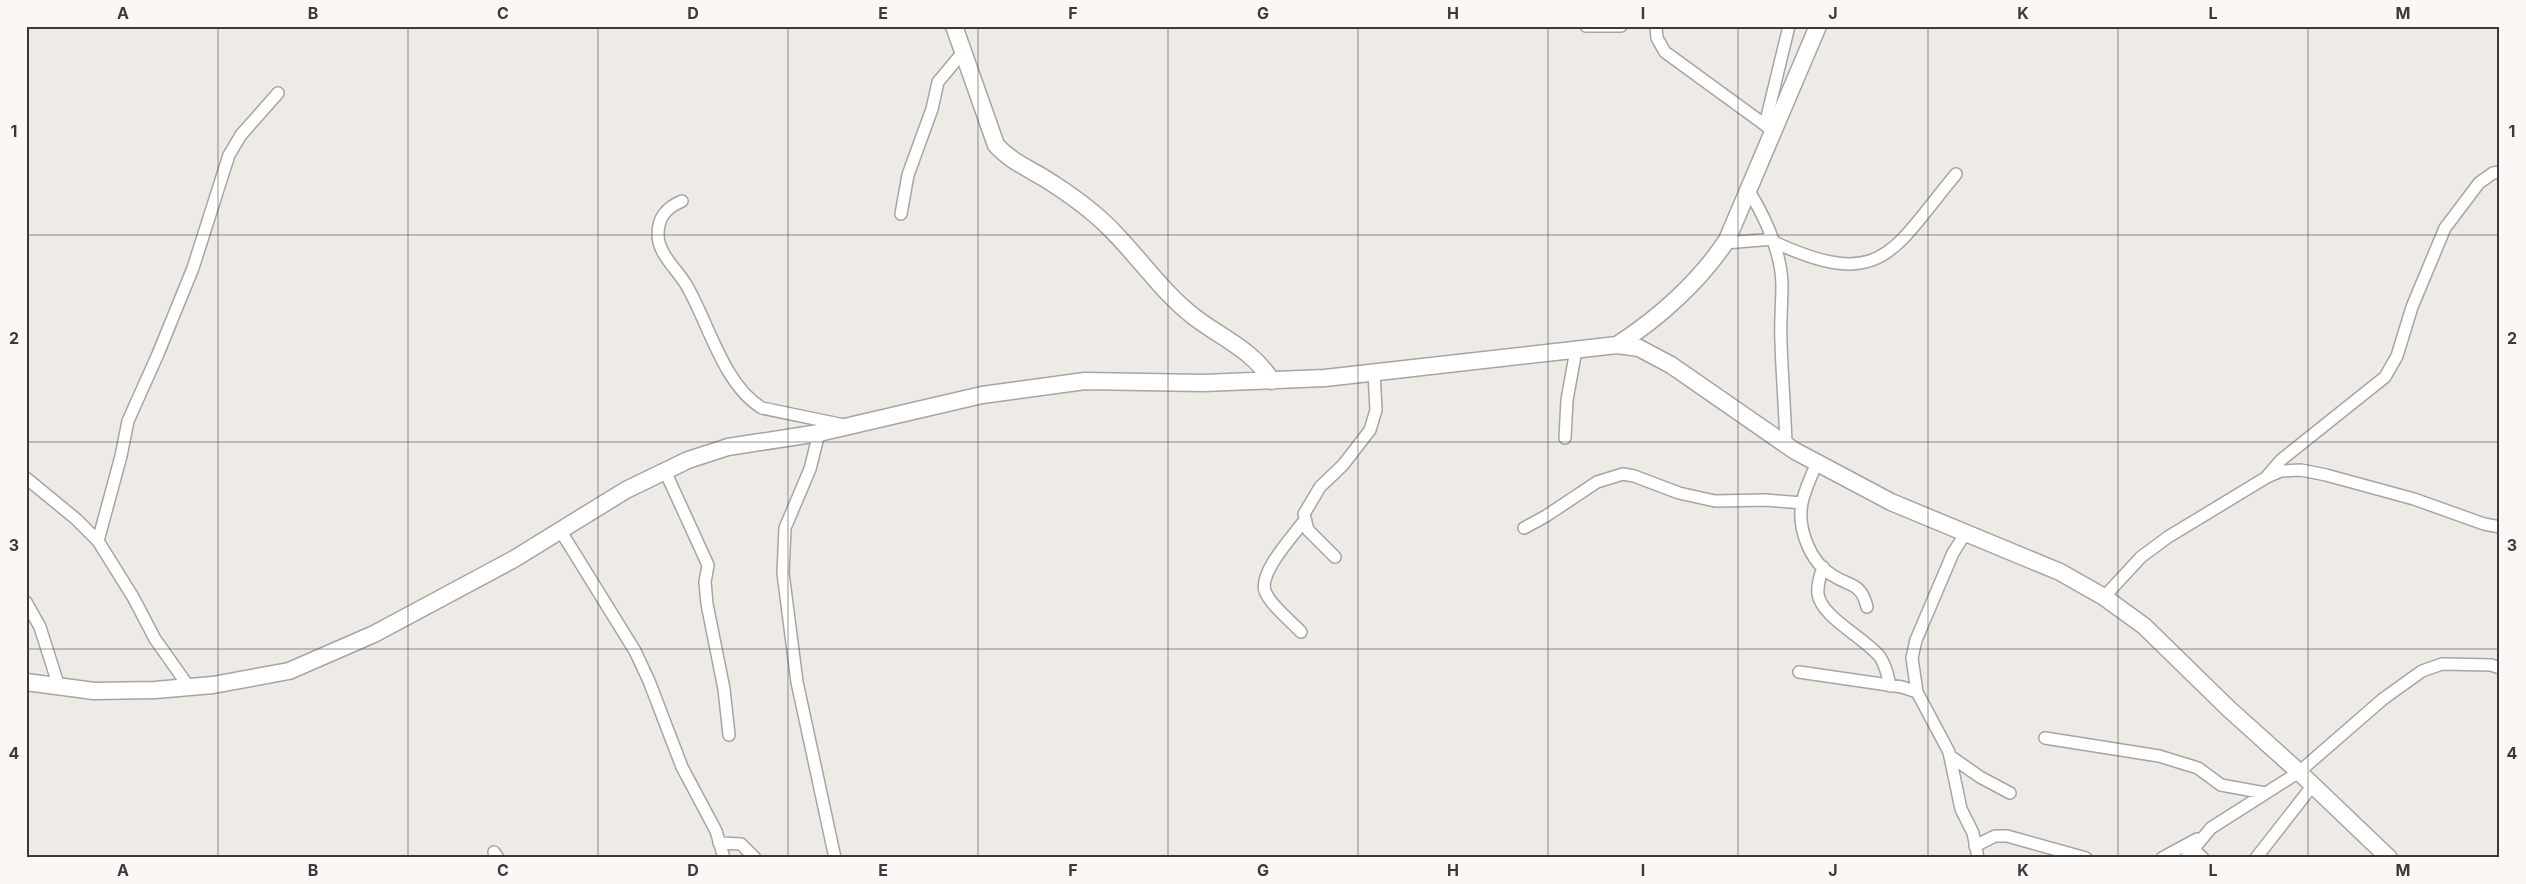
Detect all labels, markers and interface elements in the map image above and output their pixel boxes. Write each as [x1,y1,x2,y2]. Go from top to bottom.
text: A [117,3,129,23]
text: B [308,3,318,23]
text: C [497,3,509,23]
text: D [687,3,699,23]
text: E [878,3,888,23]
text: F [1068,3,1078,23]
text: G [1257,3,1269,23]
text: H [1447,3,1459,23]
text: I [1641,3,1645,23]
text: J [1828,3,1838,23]
text: K [2017,3,2029,23]
text: L [2208,3,2218,23]
text: M [2396,3,2410,23]
text: 1 [11,121,17,141]
text: 1 [2509,121,2515,141]
text: 2 [9,328,19,348]
text: 2 [2507,328,2517,348]
text: 3 [9,535,19,555]
text: 3 [2507,535,2517,555]
text: 4 [9,743,20,763]
text: 4 [2507,743,2518,763]
text: A [117,860,129,880]
text: B [308,860,318,880]
text: C [497,860,509,880]
text: D [687,860,699,880]
text: E [878,860,888,880]
text: F [1068,860,1078,880]
text: G [1257,860,1269,880]
text: H [1447,860,1459,880]
text: I [1641,860,1645,880]
text: J [1828,860,1838,880]
text: K [2017,860,2029,880]
text: L [2208,860,2218,880]
text: M [2396,860,2410,880]

